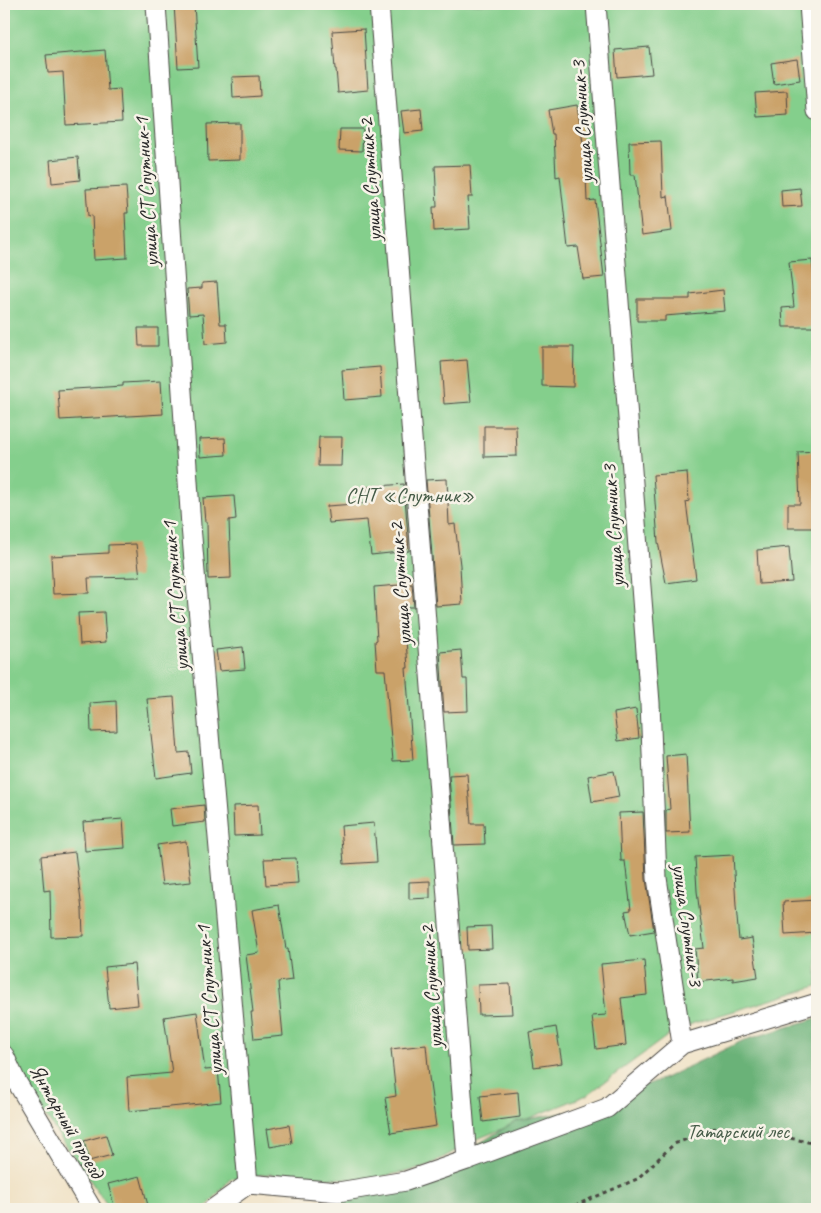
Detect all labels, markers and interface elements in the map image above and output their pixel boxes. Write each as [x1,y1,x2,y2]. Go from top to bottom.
street label: улица Спутник-3 [565,58,599,186]
street label: улица СТ Спутник-1 [128,115,164,270]
street label: улица Спутник-2 [353,116,387,244]
street label: улица Спутник-3 [596,462,630,590]
park label: СНТ «Спутник» [346,482,474,508]
street label: улица СТ Спутник-1 [155,519,195,674]
street label: улица Спутник-2 [383,520,417,648]
street label: улица Спутник-3 [666,860,710,989]
street label: улица СТ Спутник-1 [189,923,229,1078]
street label: улица Спутник-2 [414,923,448,1051]
street label: Янтарный проезд [24,1059,111,1185]
park label: Татарский лес [687,1118,791,1144]

